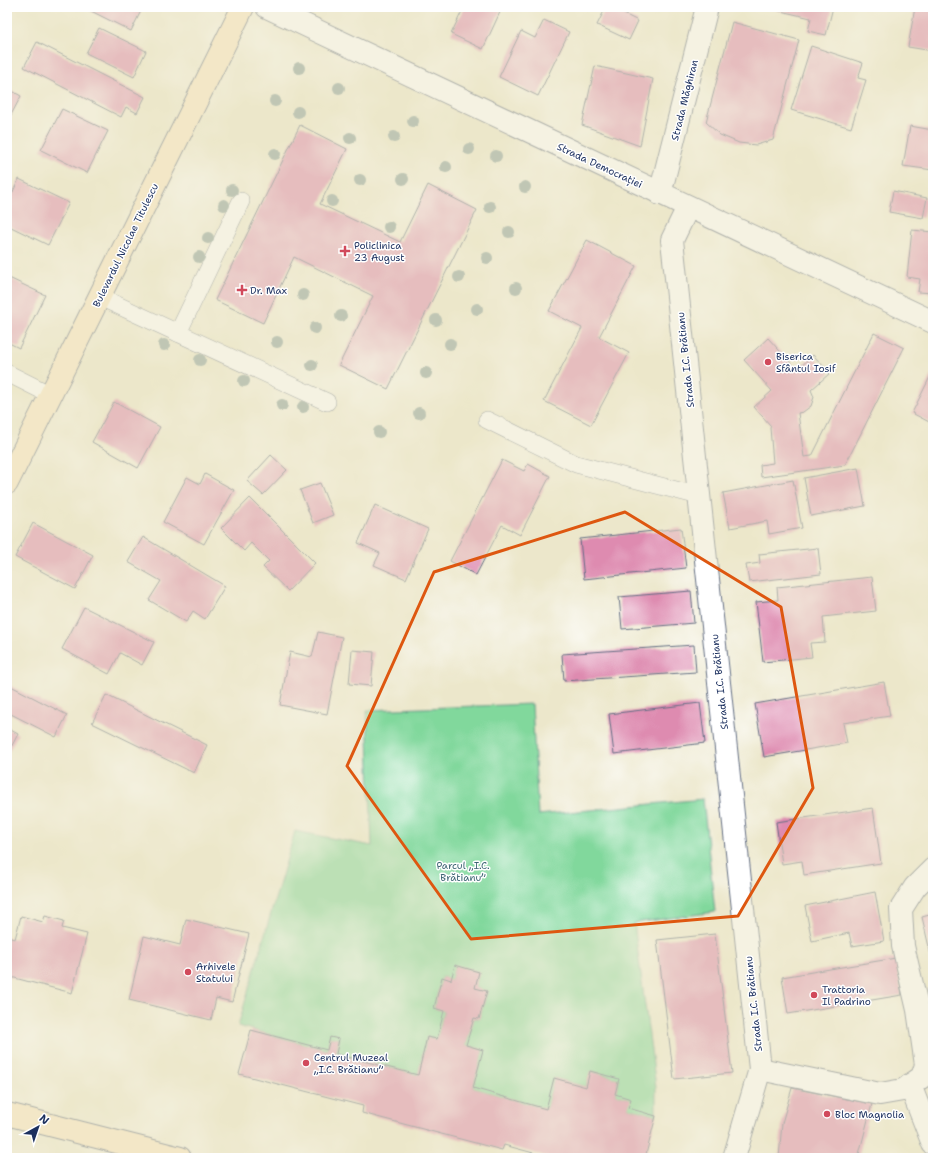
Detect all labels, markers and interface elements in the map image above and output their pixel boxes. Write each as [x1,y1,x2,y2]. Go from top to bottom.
street label: Strada Măghiran [668,58,701,142]
street label: Strada Democrației [555,140,645,192]
street label: Bulevardul Nicolae Titulescu [90,181,161,309]
place label: Policlinica 23 August [354,239,405,264]
marker: Policlinica 23 August [339,245,351,257]
place label: Dr. Max [250,284,287,297]
marker: Dr. Max [237,285,247,295]
street label: Strada I.C. Brătianu [674,311,697,408]
place label: Biserica Sfântul Iosif [776,350,836,375]
marker: Biserica Sfântul Iosif [763,357,773,367]
street label: Strada I.C. Brătianu [708,633,731,730]
park label: Parcul „I.C. Brătianu” [437,859,490,884]
street label: Strada I.C. Brătianu [742,955,765,1052]
place label: Arhivele Statului [196,960,236,985]
marker: Arhivele Statului [183,967,193,977]
place label: Trattoria Il Padrino [822,983,871,1008]
marker: Trattoria Il Padrino [809,990,819,1000]
place label: Centrul Muzeal „I.C. Brătianu” [313,1051,388,1076]
marker: Centrul Muzeal „I.C. Brătianu” [301,1058,311,1068]
north arrow [18,1107,58,1147]
place label: Bloc Magnolia [835,1108,905,1121]
marker: Bloc Magnolia [822,1109,832,1119]
text: N [36,1111,52,1128]

